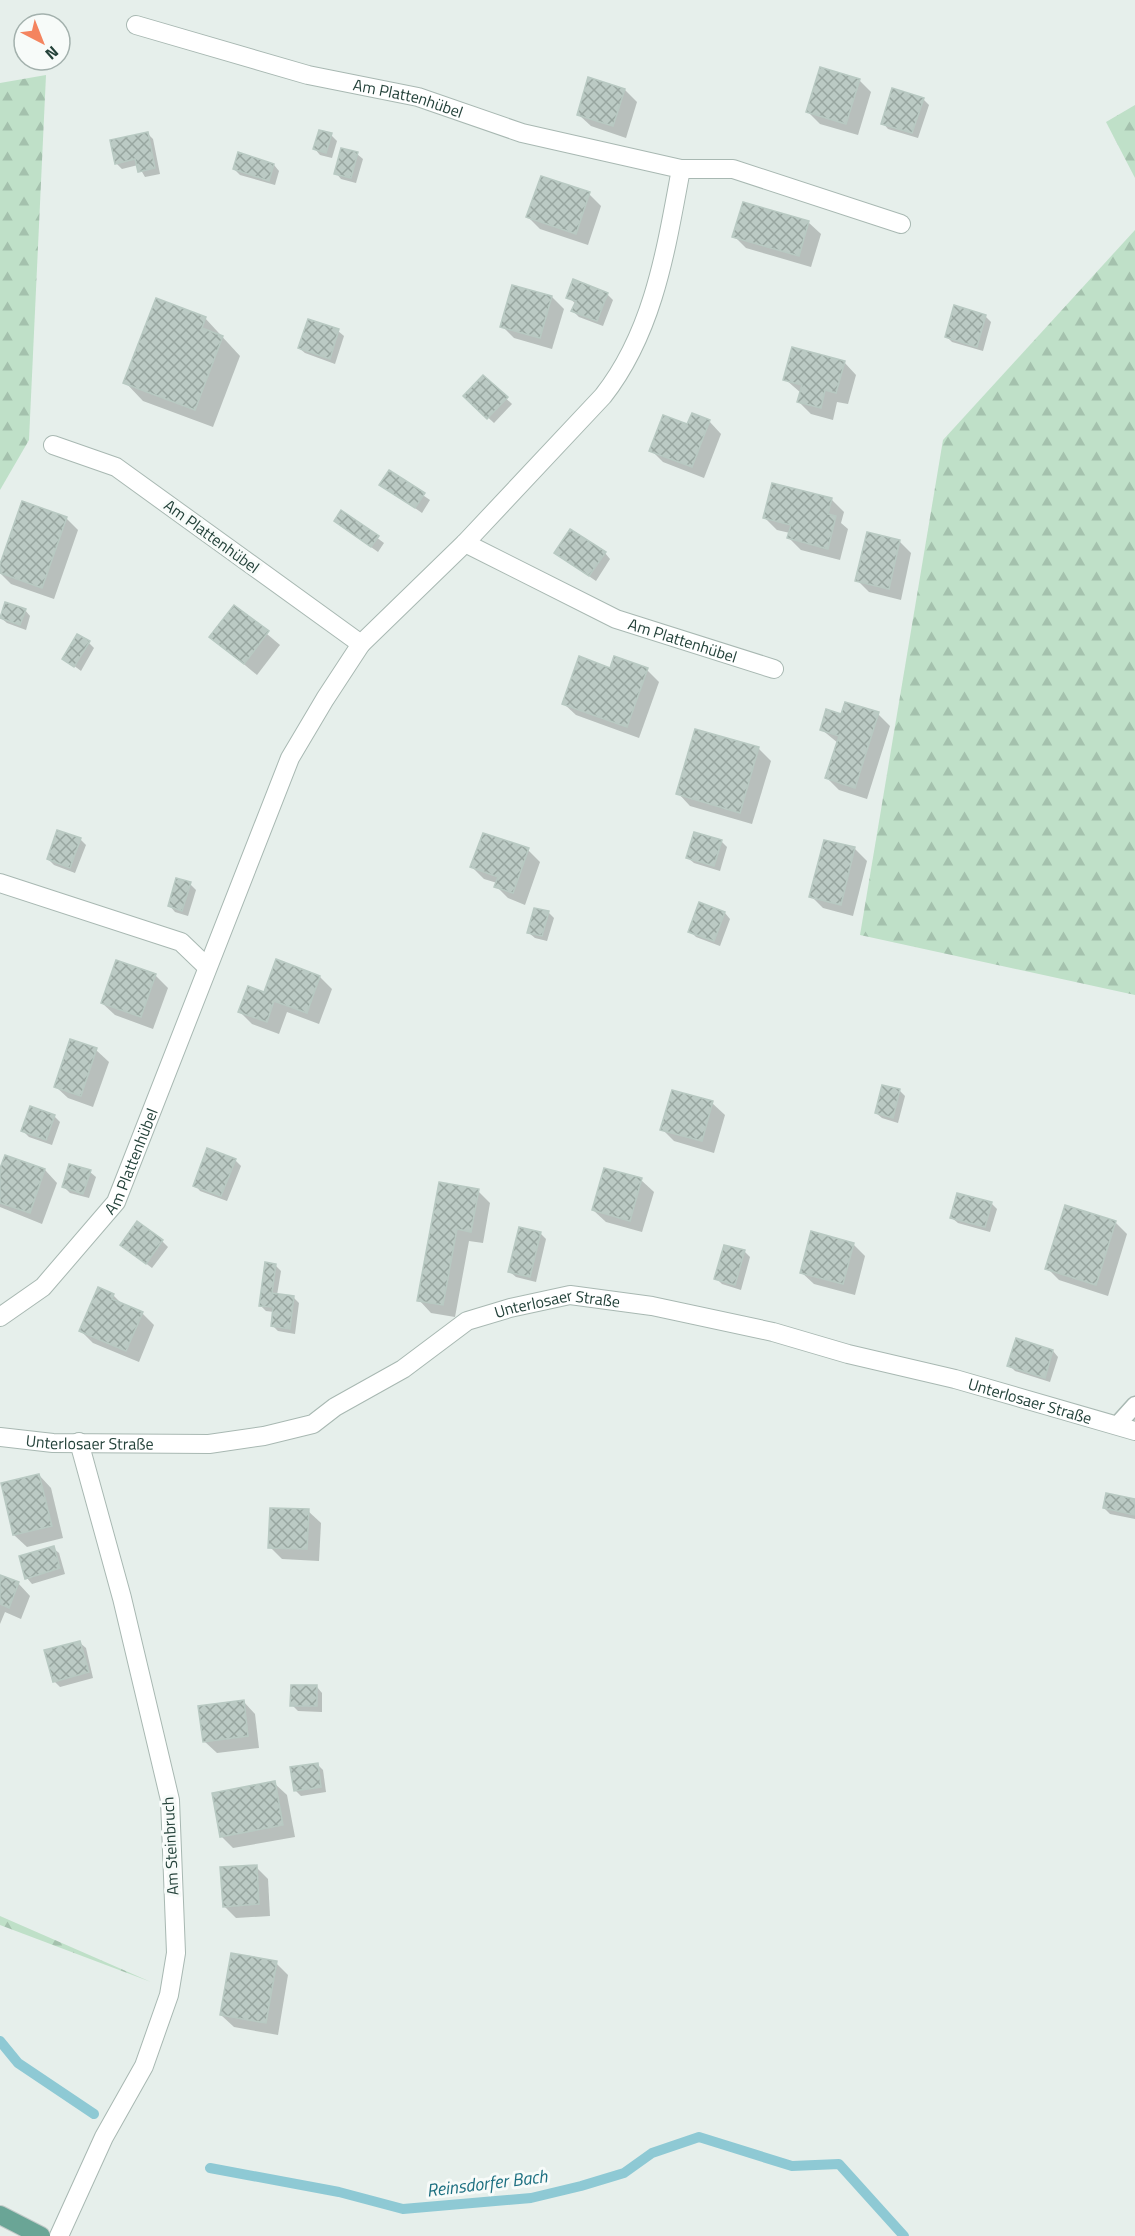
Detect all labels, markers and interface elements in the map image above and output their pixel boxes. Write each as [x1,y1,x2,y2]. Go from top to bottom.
north arrow [12,12,72,72]
text: N [40,41,64,66]
street label: Am Plattenhübel [351,72,467,124]
street label: Am Plattenhübel [159,493,265,579]
street label: Am Plattenhübel [625,612,740,669]
street label: Am Plattenhübel [98,1105,164,1220]
street label: Unterlosaer Straße [491,1283,622,1324]
street label: Unterlosaer Straße [965,1371,1095,1430]
street label: Unterlosaer Straße [25,1428,154,1456]
street label: Am Steinbruch [155,1796,185,1896]
water label: Reinsdorfer Bach [425,2162,550,2204]

